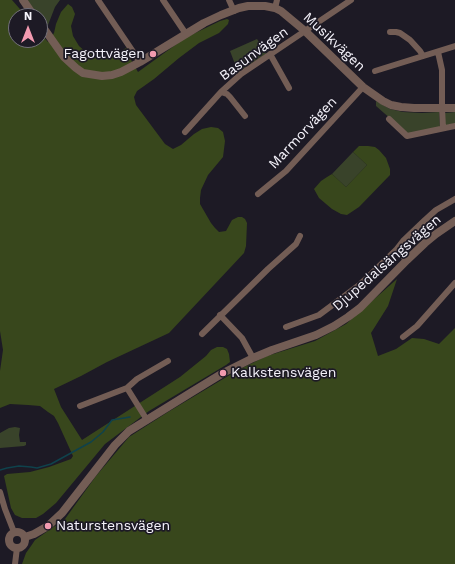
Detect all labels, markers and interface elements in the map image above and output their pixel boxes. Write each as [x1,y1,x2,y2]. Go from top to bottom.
north arrow [8,8,48,48]
street label: Musikvägen [299,9,369,75]
text: N [24,10,32,23]
street label: Basunvägen [216,23,292,85]
place label: Fagottvägen [63,46,145,62]
marker: Fagottvägen [148,49,158,59]
street label: Marmorvägen [265,94,341,172]
street label: Djupedalsängsvägen [329,211,445,315]
place label: Kalkstensvägen [231,365,336,381]
marker: Kalkstensvägen [218,368,228,378]
place label: Naturstensvägen [56,518,170,534]
marker: Naturstensvägen [43,521,53,531]

